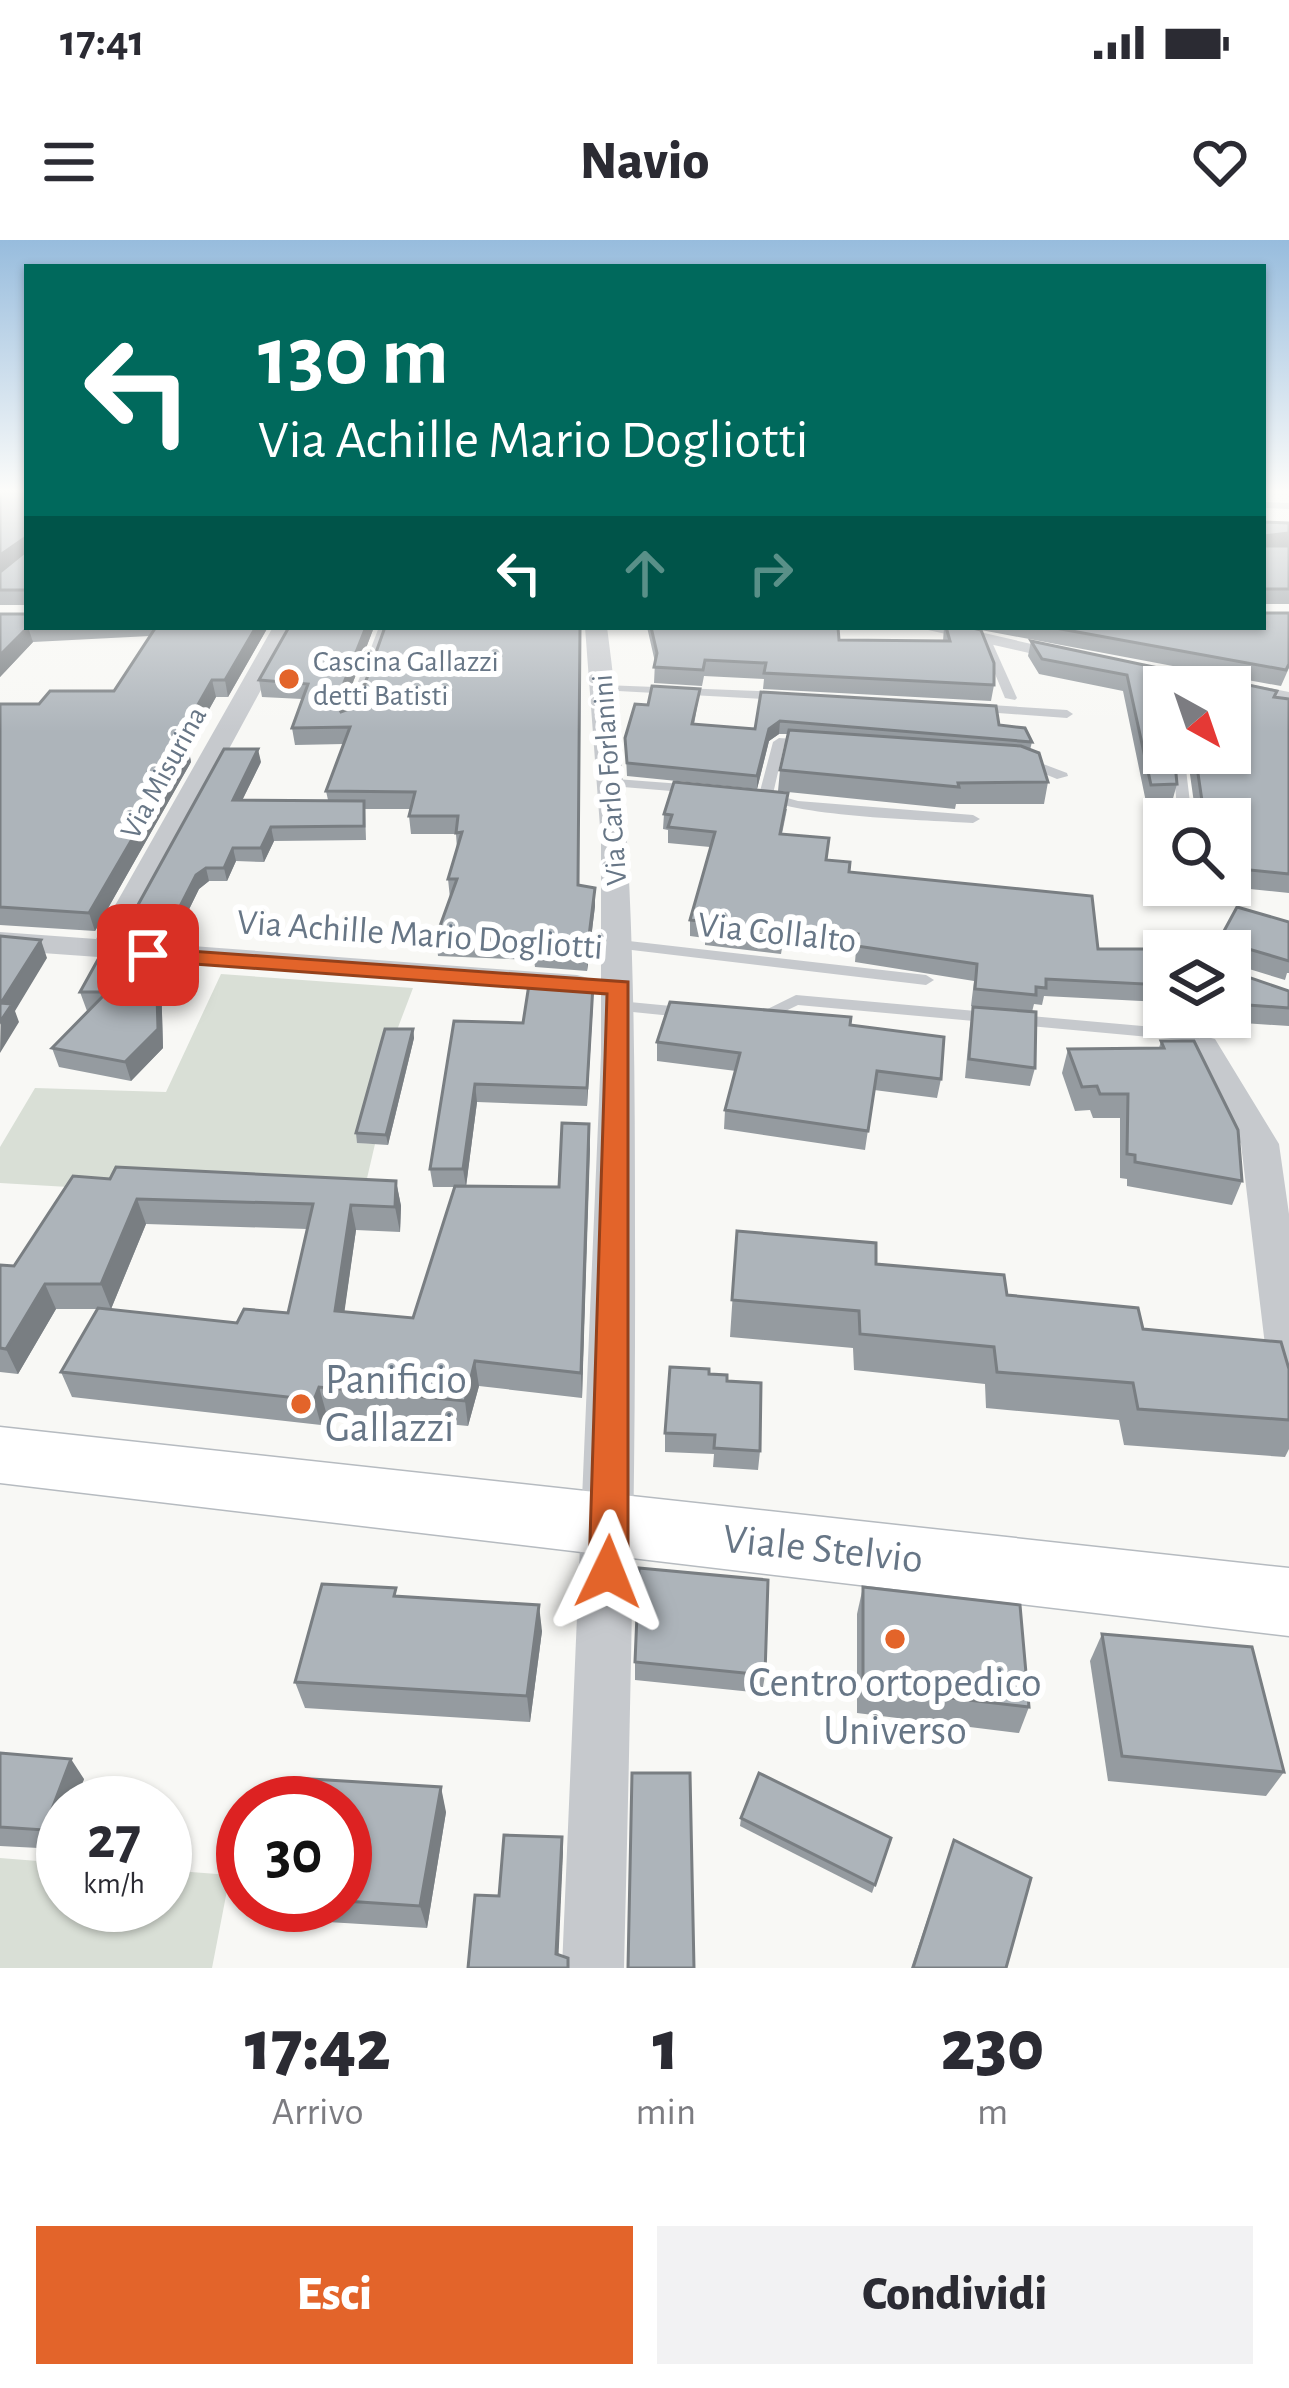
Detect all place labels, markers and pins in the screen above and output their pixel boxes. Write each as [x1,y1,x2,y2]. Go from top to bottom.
place label: Cascina Gallazzi detti Batisti [313,647,499,711]
marker: Cascina Gallazzi detti Batisti [276,666,302,692]
pin [97,904,199,1006]
place label: Panificio Gallazzi [325,1359,467,1449]
marker: Panificio Gallazzi [288,1391,314,1417]
marker: Centro ortopedico Universo [882,1626,908,1652]
place label: Centro ortopedico Universo [748,1662,1042,1752]

